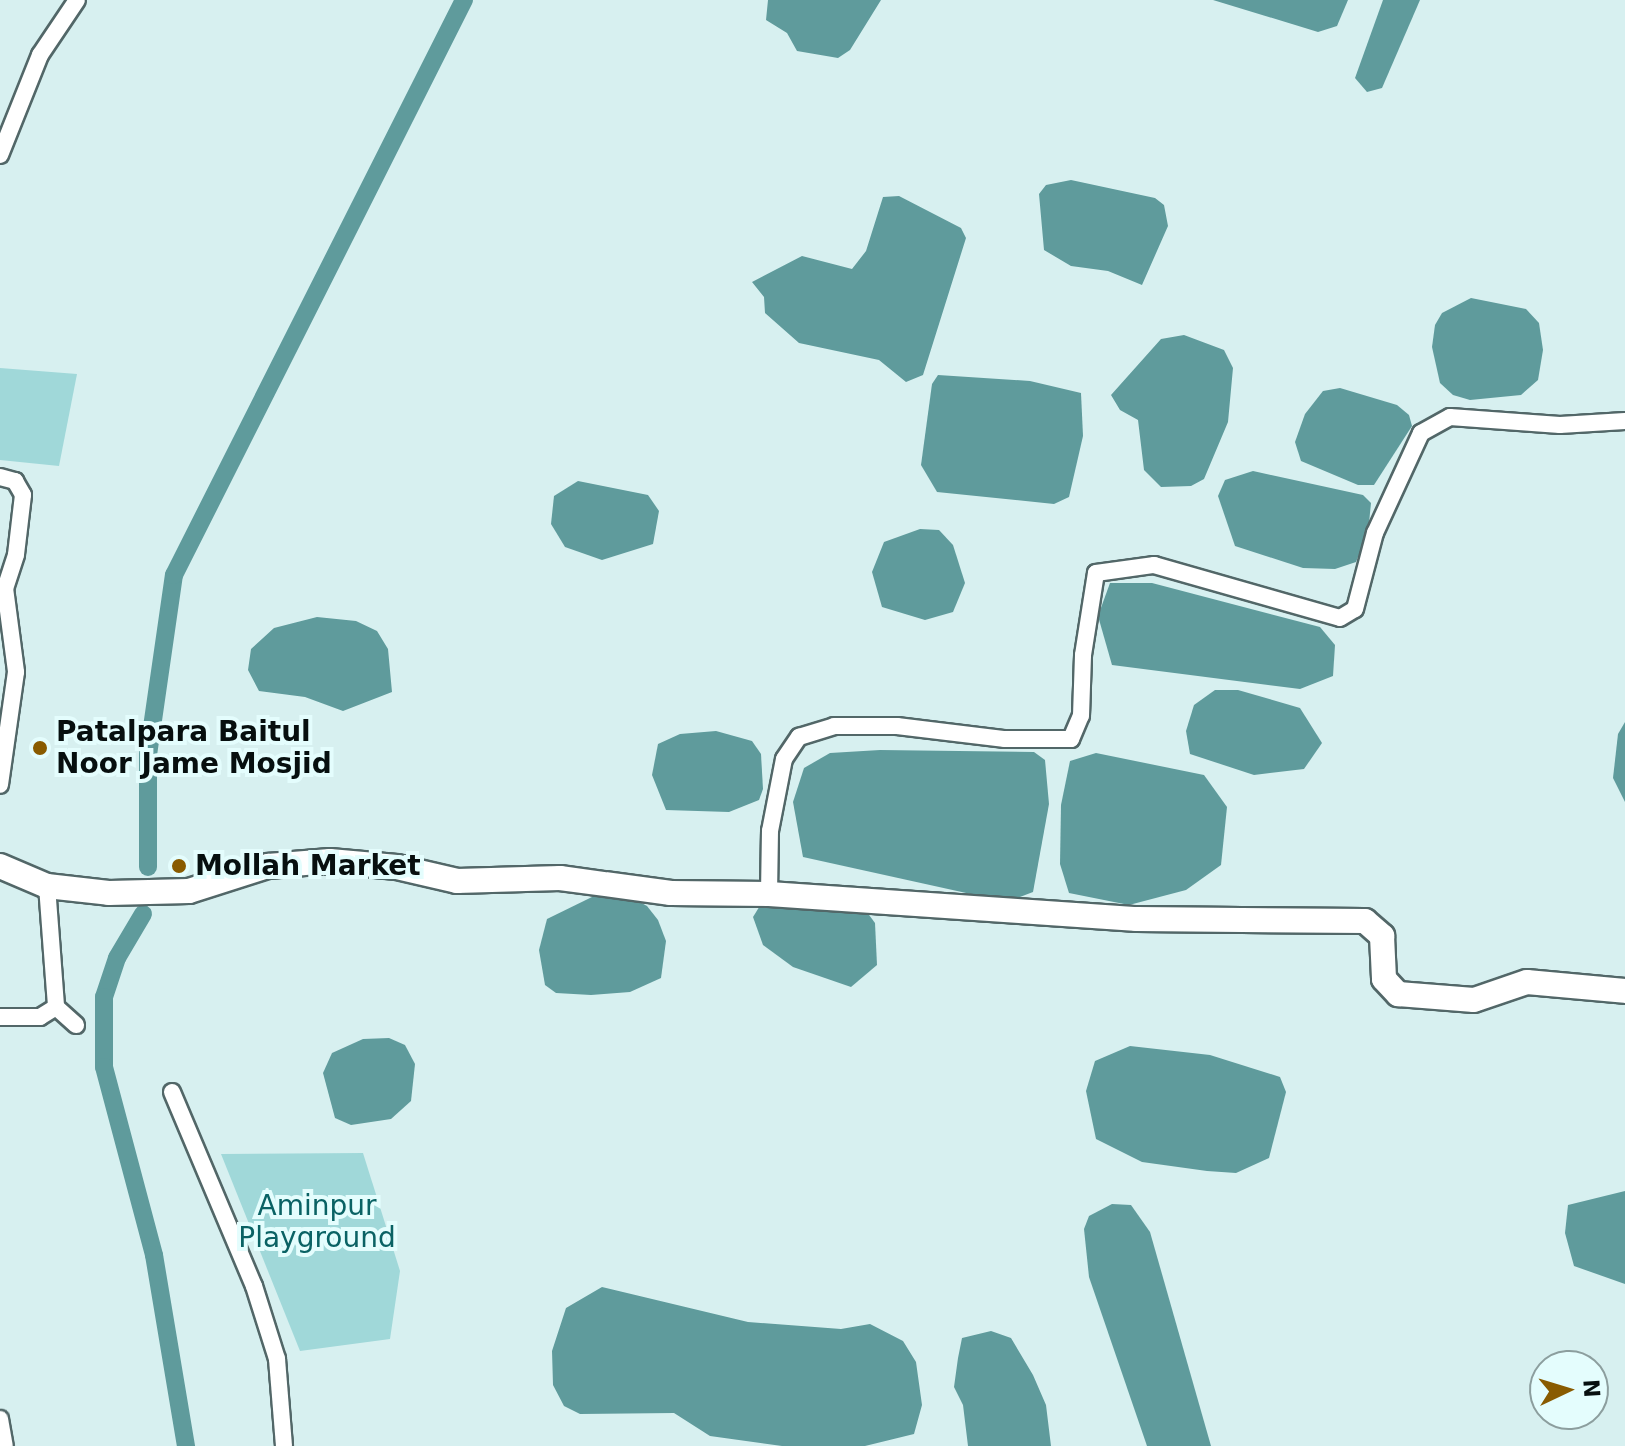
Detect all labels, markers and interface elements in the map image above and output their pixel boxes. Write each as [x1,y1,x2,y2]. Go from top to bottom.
place label: Patalpara Baitul Noor Jame Mosjid [56,715,332,781]
marker: Patalpara Baitul Noor Jame Mosjid [31,739,49,757]
place label: Mollah Market [195,849,421,883]
marker: Mollah Market [170,857,188,875]
park label: Aminpur Playground [238,1189,396,1255]
north arrow [1529,1350,1609,1430]
text: N [1578,1378,1605,1398]

